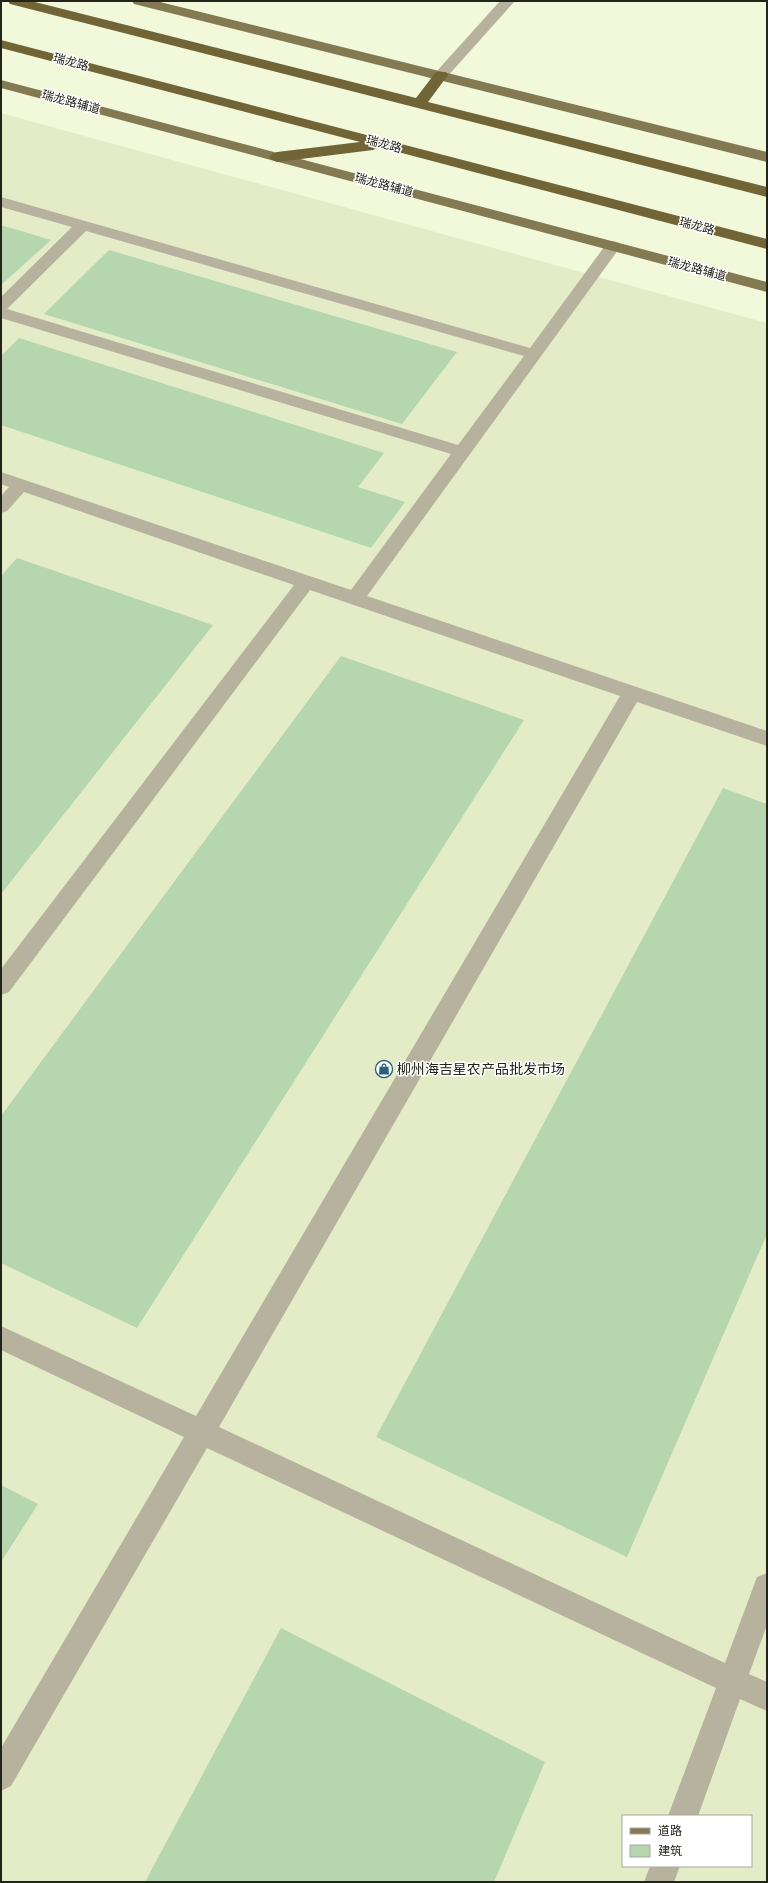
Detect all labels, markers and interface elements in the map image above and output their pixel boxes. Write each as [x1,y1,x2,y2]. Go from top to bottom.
street label: 瑞龙路 [52,50,90,73]
street label: 瑞龙路辅道 [40,87,102,117]
street label: 瑞龙路 [365,132,403,155]
street label: 瑞龙路辅道 [353,170,415,200]
street label: 瑞龙路 [678,214,716,237]
street label: 瑞龙路辅道 [666,254,728,284]
shop icon: 柳州海吉星农产品批发市场 [374,1059,394,1079]
place label: 柳州海吉星农产品批发市场 [397,1060,565,1078]
legend [622,1815,752,1867]
text: 道路 [658,1823,682,1838]
text: 建筑 [658,1843,682,1858]

